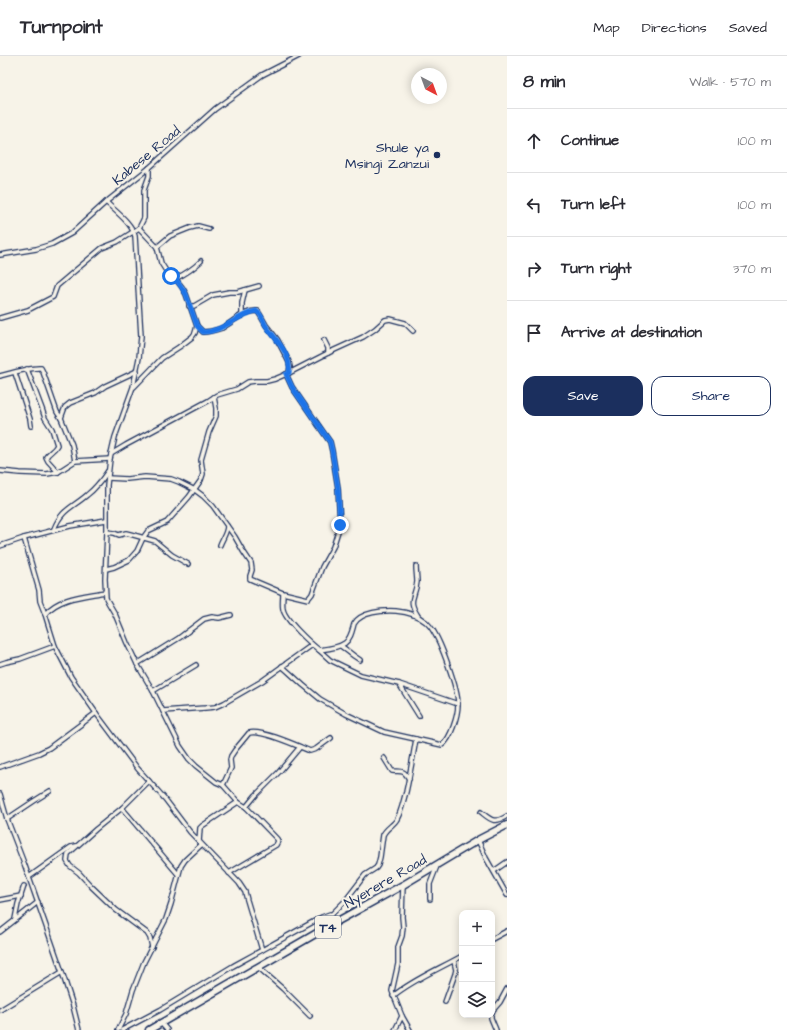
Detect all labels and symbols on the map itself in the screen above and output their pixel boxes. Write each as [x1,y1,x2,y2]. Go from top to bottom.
north arrow [411,68,447,104]
street label: Kabese Road [108,121,185,190]
place label: Shule ya Msingi Zanzui [345,138,429,174]
marker: Shule ya Msingi Zanzui [432,150,442,160]
route start [162,267,180,285]
route end [331,516,349,534]
street label: Nyerere Road [340,850,431,914]
road number: T4 [315,916,341,938]

